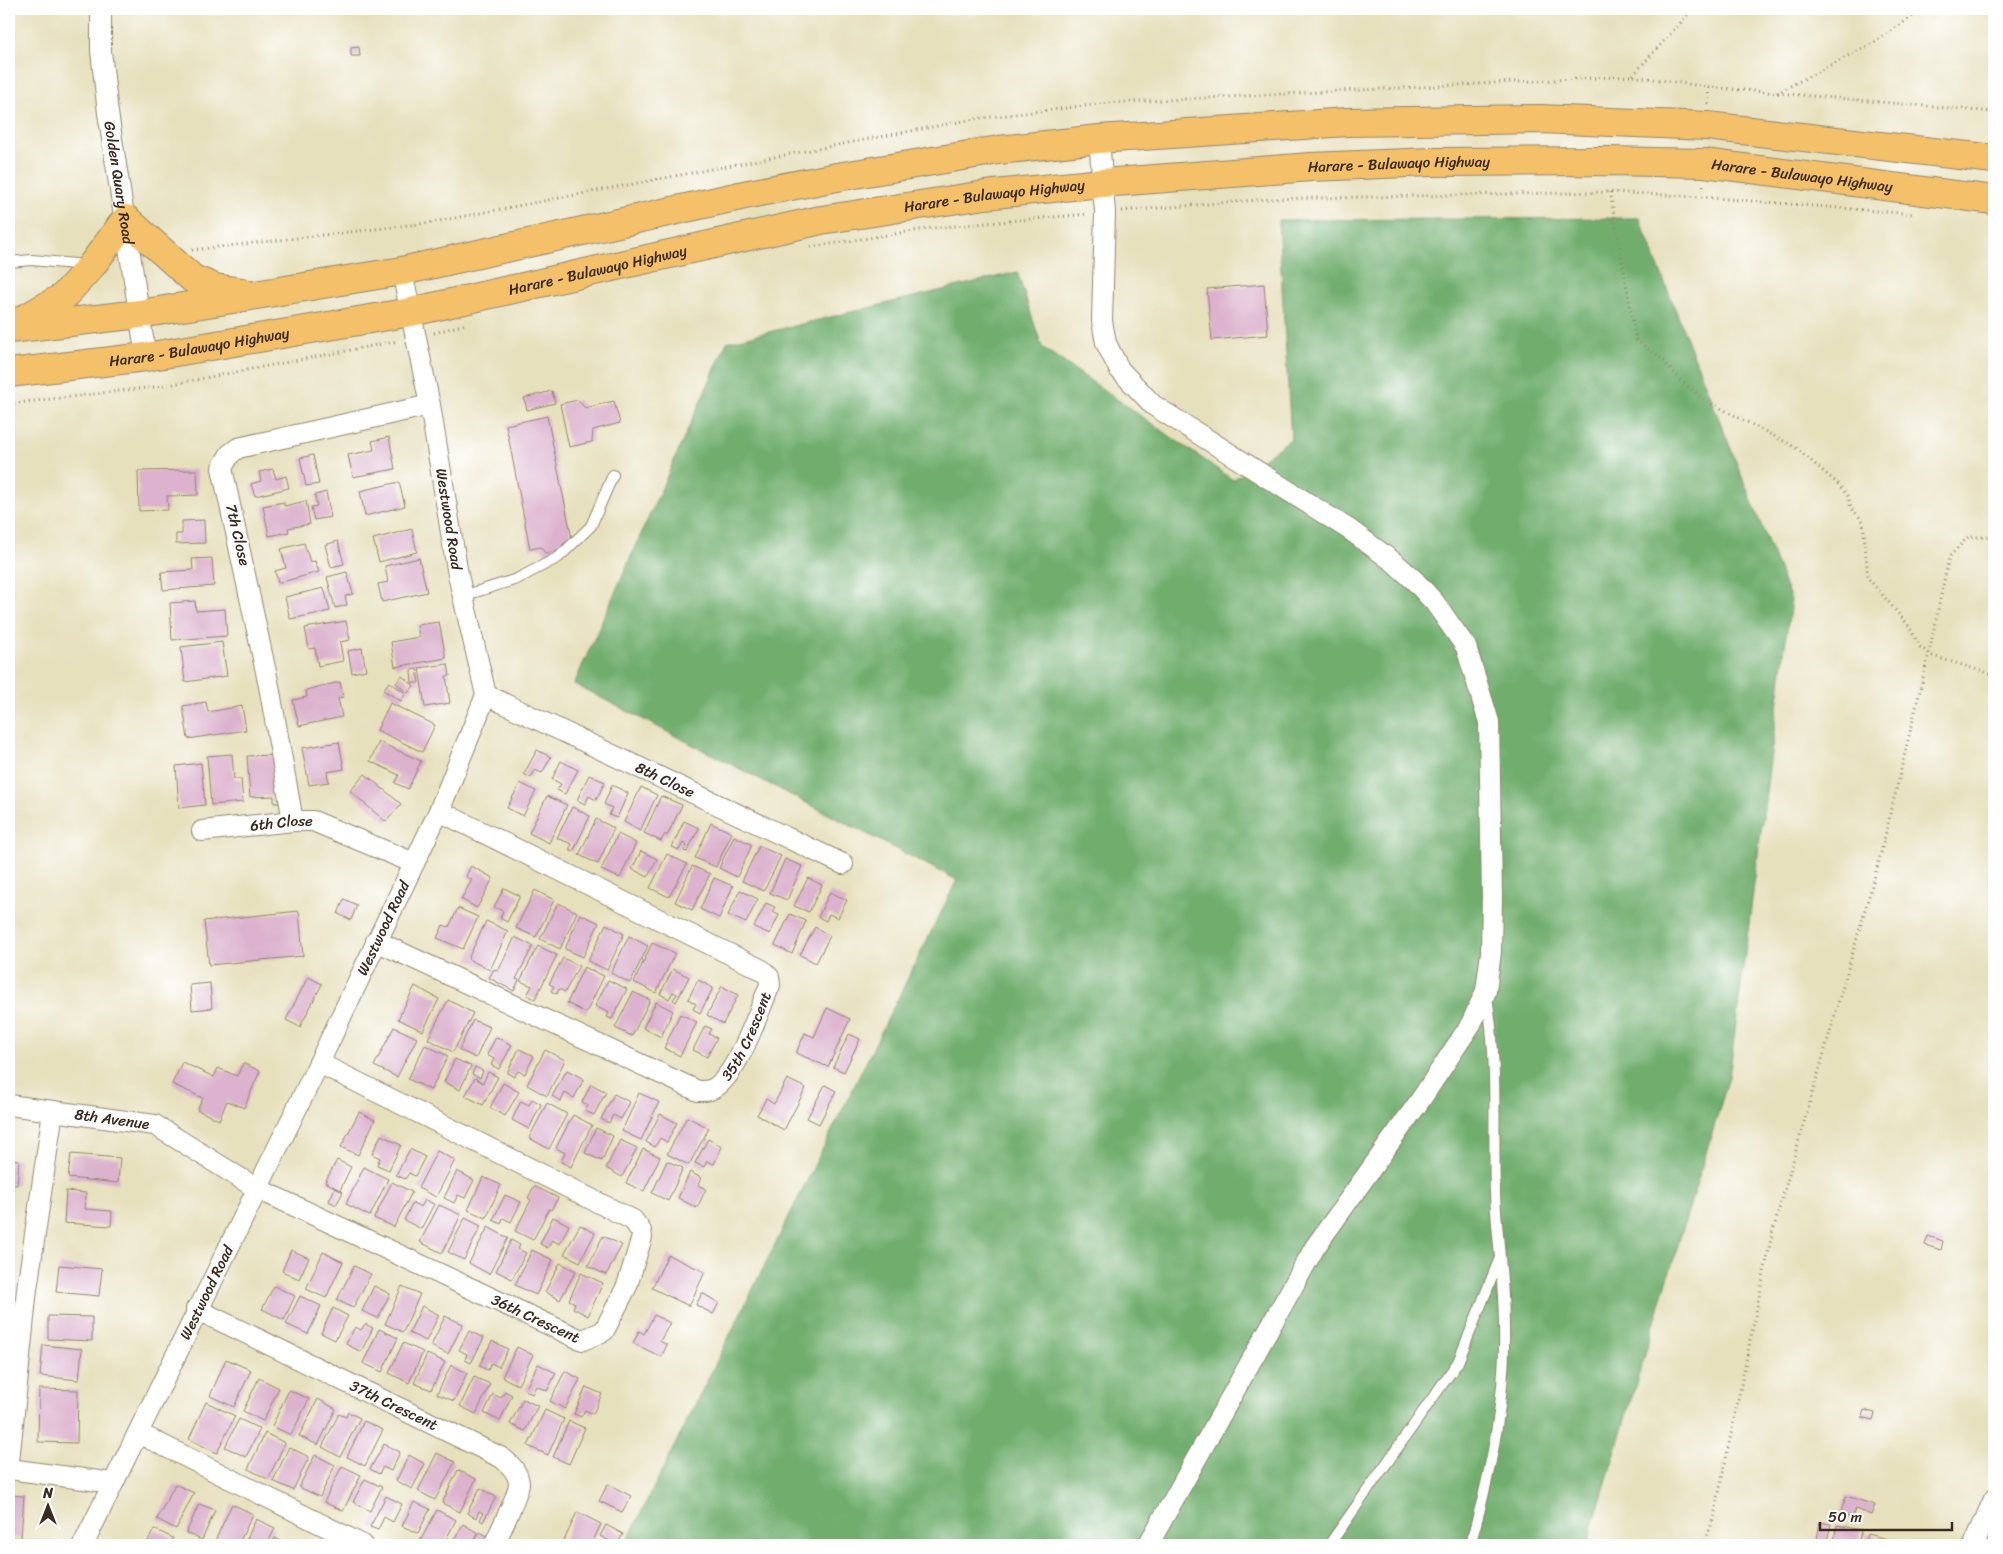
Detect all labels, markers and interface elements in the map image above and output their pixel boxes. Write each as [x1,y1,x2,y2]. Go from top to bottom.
street label: Golden Quary Road [96,119,141,247]
street label: Harare - Bulawayo Highway [1307,149,1490,180]
street label: Harare - Bulawayo Highway [1710,151,1894,200]
street label: Harare - Bulawayo Highway [902,172,1086,220]
street label: Harare - Bulawayo Highway [506,237,690,303]
street label: Harare - Bulawayo Highway [108,320,292,374]
street label: Westwood Road [428,467,470,573]
street label: 7th Close [218,502,258,569]
street label: 8th Close [631,754,699,805]
street label: 6th Close [249,808,313,839]
street label: Westwood Road [349,875,417,980]
street label: 35th Crescent [714,988,779,1087]
street label: 8th Avenue [73,1101,151,1137]
street label: Westwood Road [172,1240,241,1344]
street label: 36th Crescent [487,1287,585,1351]
street label: 37th Crescent [345,1373,443,1438]
text: N [42,1481,53,1506]
north arrow [22,1482,72,1532]
scale bar [1820,1499,1953,1531]
text: 50 m [1828,1504,1863,1530]

